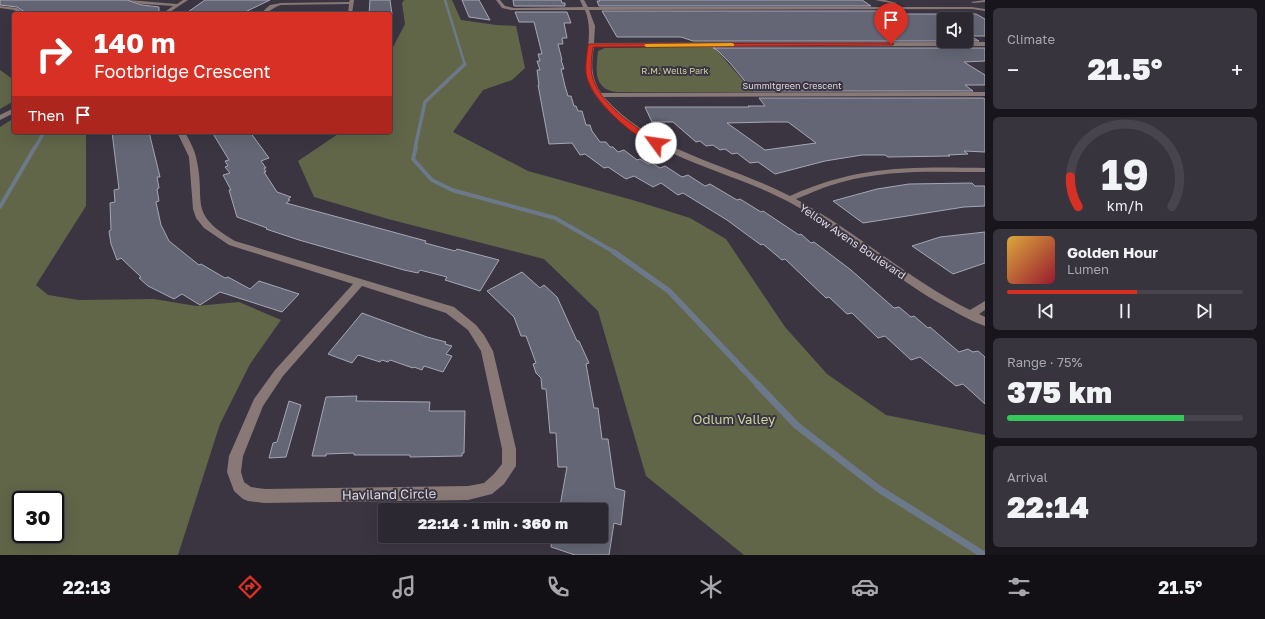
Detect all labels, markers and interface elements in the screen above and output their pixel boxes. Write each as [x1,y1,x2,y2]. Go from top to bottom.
pin [874,3,908,44]
icon: arrive [880,9,902,31]
map controls [937,12,973,48]
button: sound [937,12,973,48]
text: 140 m [94,26,176,59]
icon: right [28,28,80,80]
text: Climate [1007,31,1055,47]
text: 21.5° [1088,51,1162,87]
text: − [1007,56,1019,83]
text: + [1231,56,1243,83]
text: Footbridge Crescent [94,60,271,82]
park label: R.M. Wells Park [641,65,709,76]
street label: Summitgreen Crescent [742,80,842,91]
icon: arrive [72,104,94,126]
text: Then [28,106,64,124]
position arrow [635,122,677,164]
text: 19 [1101,149,1149,199]
text: km/h [1107,196,1143,213]
street label: Yellow Avens Boulevard [797,201,909,281]
text: Golden Hour [1067,243,1158,261]
text: Lumen [1067,261,1109,277]
icon: previous [1035,300,1057,322]
icon: pause [1114,300,1136,322]
icon: next [1193,300,1215,322]
text: Range · 75% [1007,354,1082,370]
text: 375 km [1007,374,1112,410]
park label: Odlum Valley [693,411,776,427]
text: Arrival [1007,469,1048,485]
street label: Haviland Circle [342,485,436,503]
text: 22:14 [1007,489,1089,525]
speed limit sign: 30 [12,491,64,543]
text: 22:14 · 1 min · 360 m [418,514,568,532]
icon: directions [236,573,264,601]
icon: music [390,573,418,601]
icon: phone [544,573,572,601]
icon: climate [697,573,725,601]
icon: car [851,573,879,601]
icon: filters [1005,573,1033,601]
text: 22:13 [63,576,111,598]
text: 21.5° [1158,576,1202,598]

